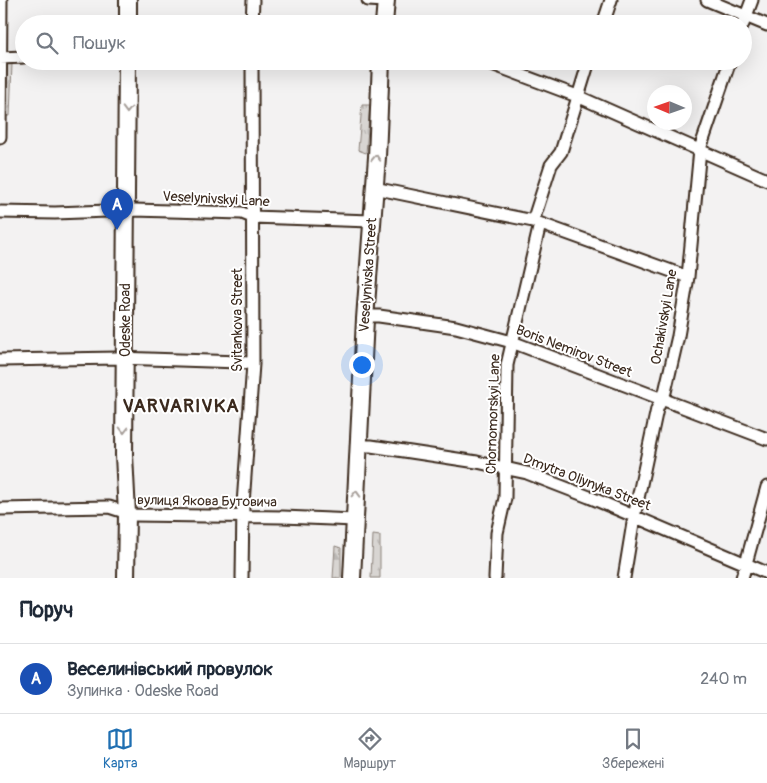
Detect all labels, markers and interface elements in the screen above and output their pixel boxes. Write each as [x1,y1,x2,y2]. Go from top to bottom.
search box [15,15,752,70]
icon: search [33,29,61,57]
text: Пошук [73,31,126,55]
north arrow [647,85,692,130]
one-way arrow [122,106,132,114]
one-way arrow [371,153,382,161]
street label: Veselynivskyi Lane [162,188,270,210]
pin: A [101,189,133,230]
street label: Veselynivska Street [356,217,380,333]
street label: Svitankova Street [229,268,246,372]
street label: Ochakivskyi Lane [647,268,681,366]
street label: Odeske Road [117,283,134,357]
street label: Boris Nemirov Street [514,321,635,381]
your location [349,352,375,378]
street label: Chornomorskyi Lane [482,353,504,474]
district label: VARVARIVKA [122,394,240,418]
one-way arrow [119,426,129,434]
street label: Dmytra Oliynyka Street [521,450,653,514]
one-way arrow [350,490,361,498]
street label: вулиця Якова Бутовича [137,491,277,511]
text: Поруч [20,597,73,624]
text: Веселинівський провулок [67,657,273,681]
text: A [31,669,41,689]
text: 240 m [700,669,747,689]
text: Зупинка · Odeske Road [67,681,219,701]
tab: Карта [103,725,138,772]
tab: Маршрут [343,725,396,772]
tab: Збережені [602,725,664,772]

